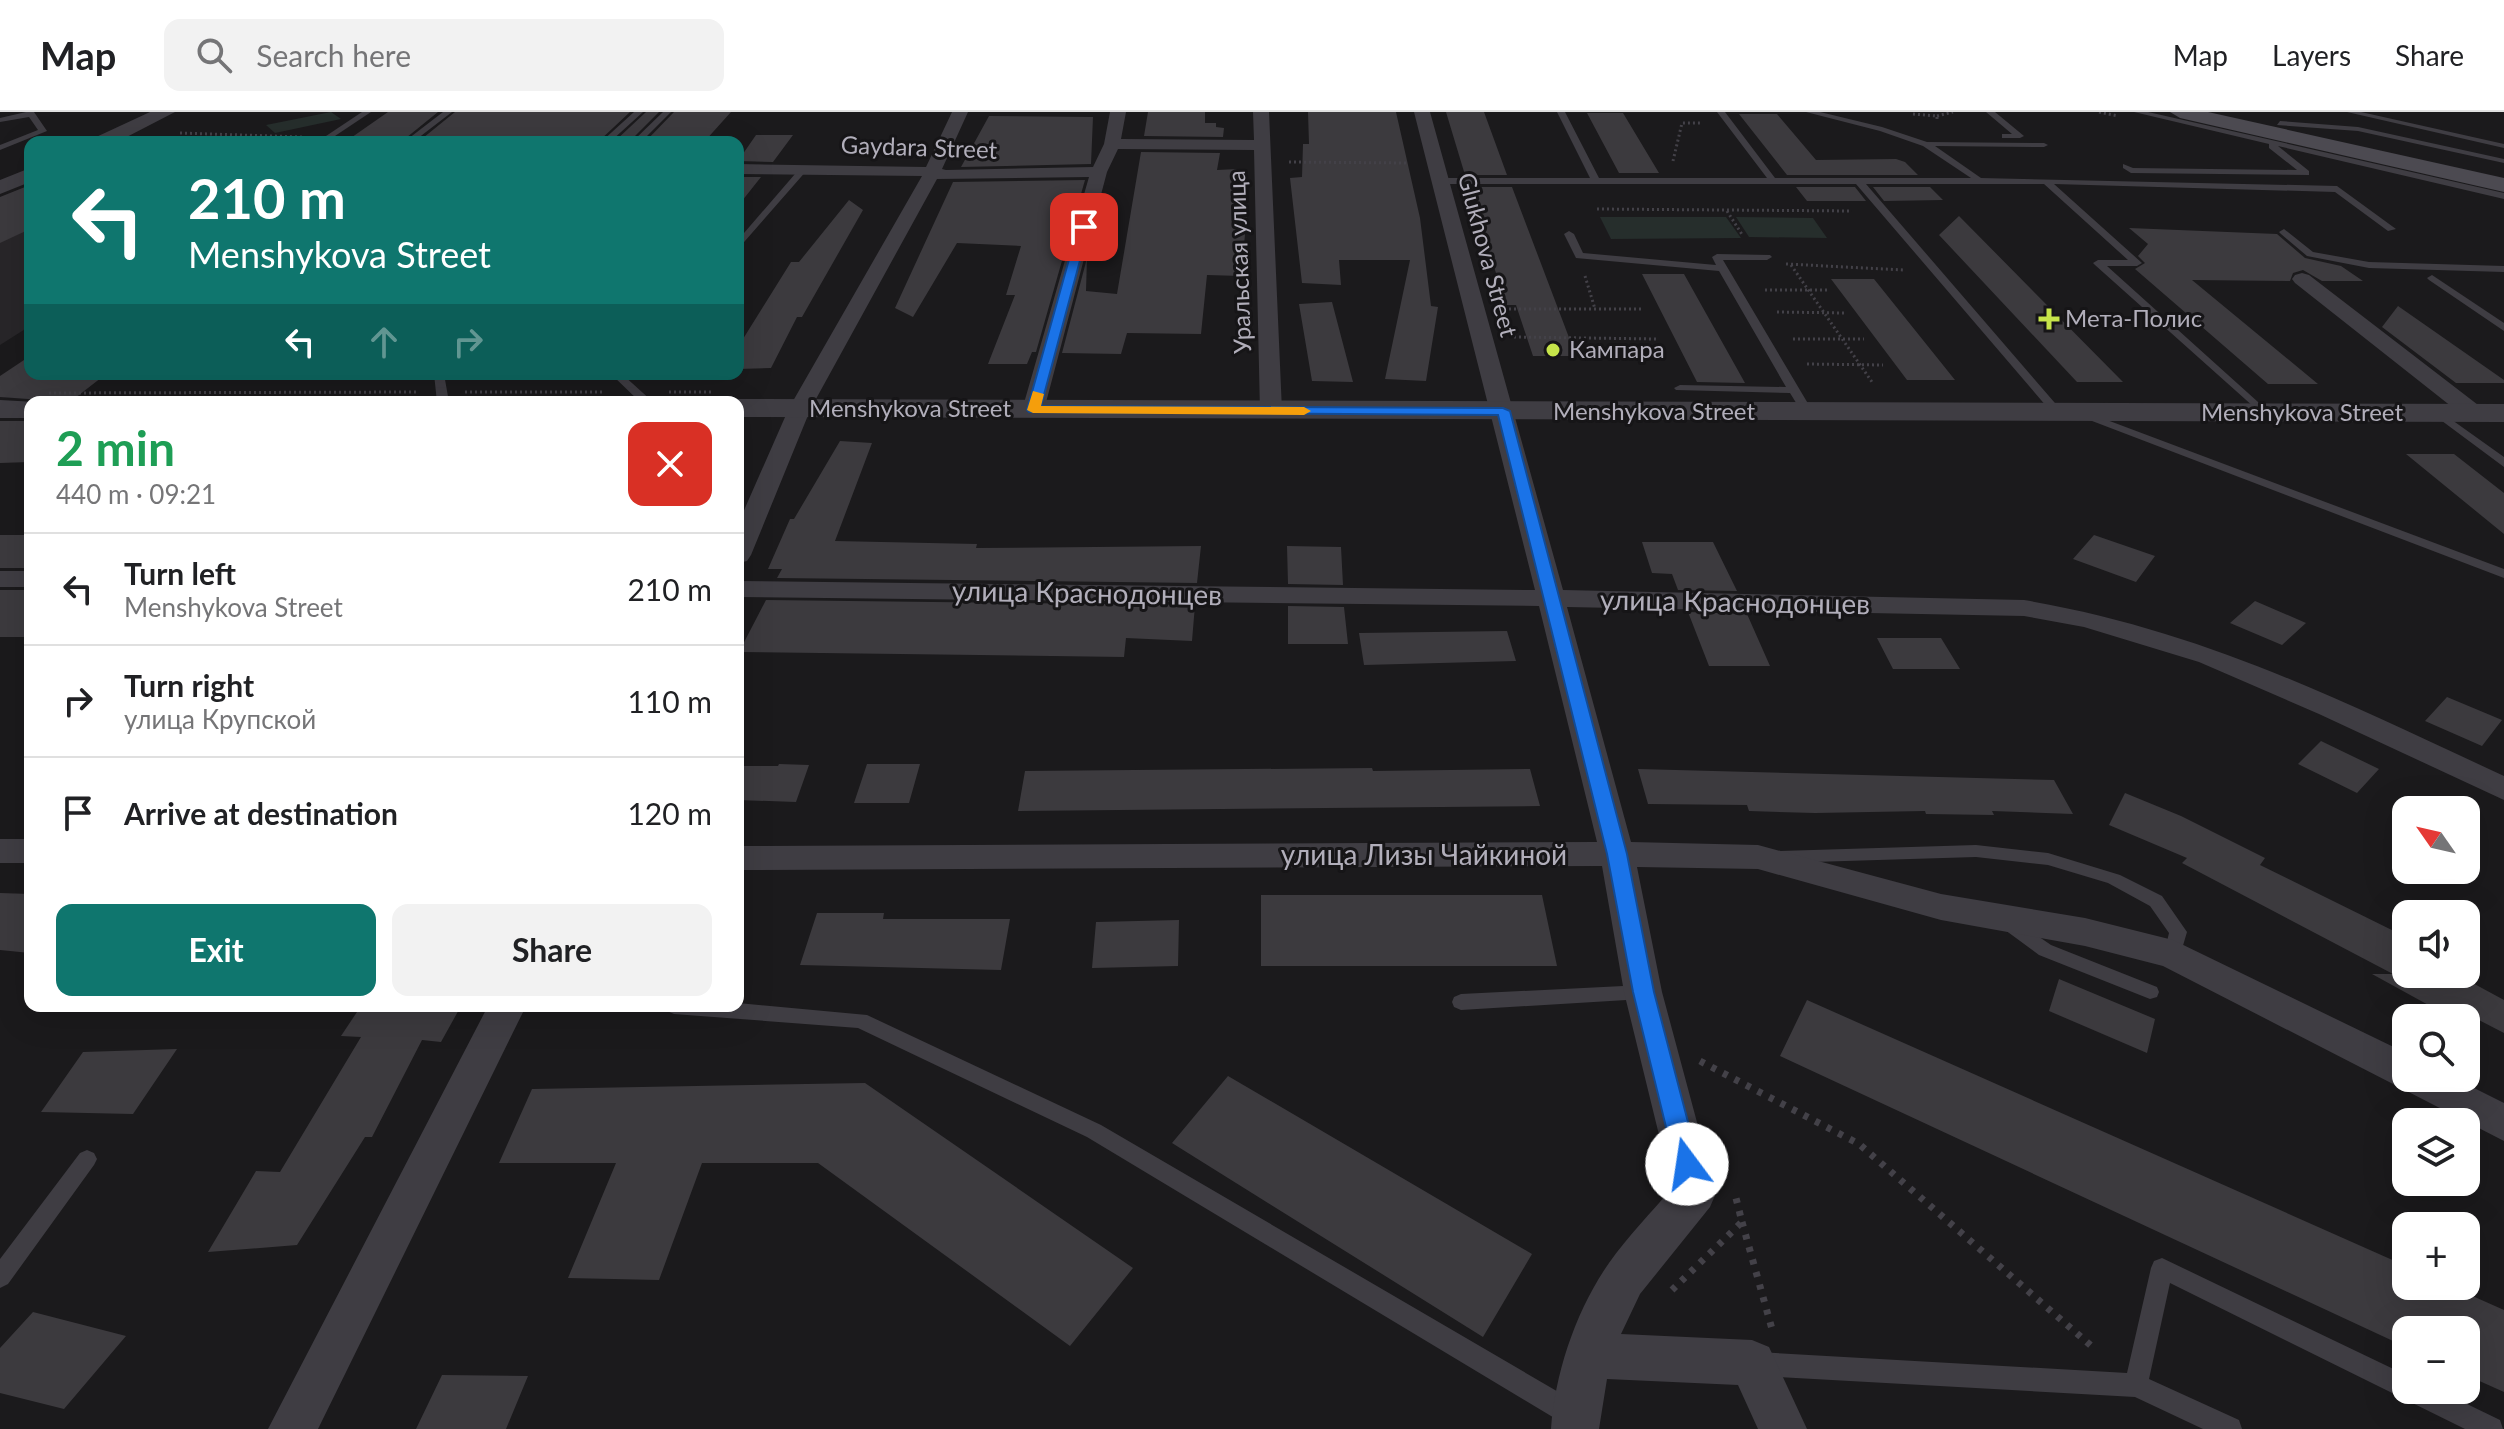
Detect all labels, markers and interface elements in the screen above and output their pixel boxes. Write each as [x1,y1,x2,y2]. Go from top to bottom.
search box [164,19,724,91]
text: Map [40,32,116,78]
icon: search [192,33,236,77]
text: Search here [256,37,411,73]
text: Map [2173,38,2228,72]
text: Layers [2272,38,2351,72]
text: Share [2395,38,2464,72]
street label: Gaydara Street [840,129,998,164]
text: 210 m [188,164,346,231]
icon: left [56,168,160,272]
street label: Glukhova Street [1453,169,1524,340]
street label: Уральская улица [1221,170,1256,354]
pin [1050,193,1118,261]
icon: arrive [1062,205,1106,249]
text: Menshykova Street [188,232,491,276]
place label: Мета-Полис [2065,303,2202,332]
marker: Мета-Полис [2040,310,2058,328]
icon: left [278,320,322,364]
icon: ahead [362,320,406,364]
icon: right [446,320,490,364]
place label: Кампара [1569,334,1665,363]
marker: Кампара [1544,341,1562,359]
street label: Menshykova Street [809,393,1011,422]
street label: Menshykova Street [1553,396,1755,425]
street label: Menshykova Street [2201,397,2403,426]
text: 2 min [56,419,175,476]
button: close [628,422,712,506]
text: 440 m · 09:21 [56,478,216,510]
text: Turn left [124,555,236,591]
icon: left [56,567,100,611]
text: 210 m [627,571,712,607]
street label: улица Краснодонцев [952,573,1222,611]
street label: улица Краснодонцев [1600,582,1870,620]
text: Menshykova Street [124,591,343,623]
text: Turn right [124,667,254,703]
icon: right [56,679,100,723]
text: 110 m [627,683,712,719]
text: улица Крупской [124,703,316,735]
icon: arrive [56,791,100,835]
text: Arrive at destination [124,795,398,831]
text: 120 m [627,795,712,831]
north arrow [2392,796,2480,884]
map controls [2392,796,2480,1404]
street label: улица Лизы Чайкиной [1281,837,1567,871]
button: sound [2392,900,2480,988]
button: Exit [56,904,376,996]
button: Share [392,904,712,996]
button: search [2392,1004,2480,1092]
button: layers [2392,1108,2480,1196]
position arrow [1645,1122,1729,1206]
button: + [2392,1212,2480,1300]
button: − [2392,1316,2480,1404]

